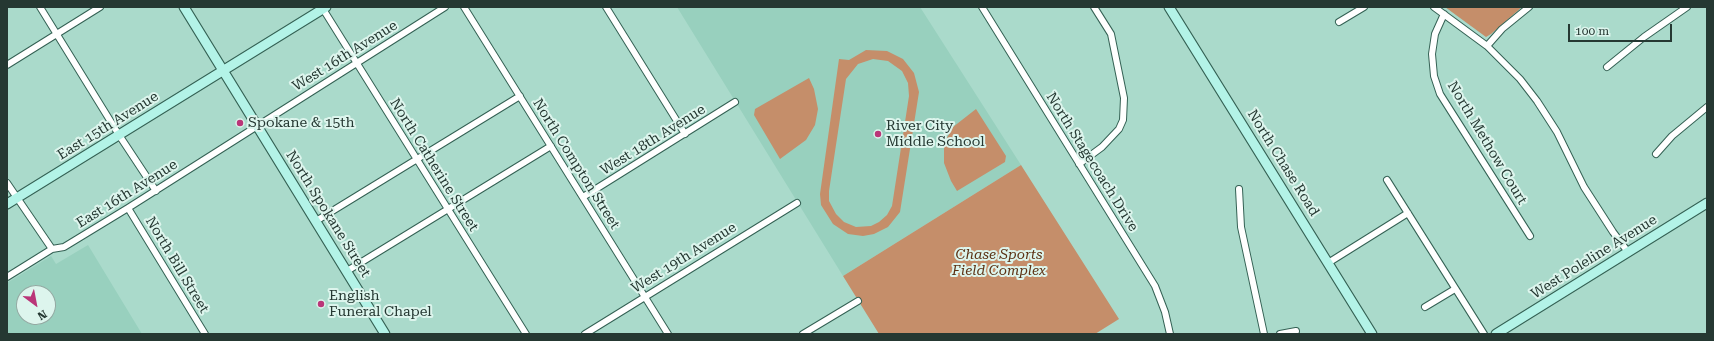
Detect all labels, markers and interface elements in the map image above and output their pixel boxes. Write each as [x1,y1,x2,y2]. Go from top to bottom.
scale bar [1570,16,1674,42]
street label: West 16th Avenue [289,17,401,95]
text: 100 m [1575,24,1609,38]
street label: North Methow Court [1444,78,1530,208]
street label: East 15th Avenue [54,88,162,164]
street label: North Stagecoach Drive [1042,89,1142,235]
street label: North Catherine Street [386,95,482,235]
street label: North Compton Street [529,96,623,232]
street label: West 18th Avenue [597,101,709,179]
street label: North Chase Road [1243,107,1323,219]
place label: Spokane & 15th [248,115,355,131]
marker: Spokane & 15th [235,118,245,128]
place label: River City Middle School [886,118,985,150]
marker: River City Middle School [873,129,883,139]
street label: North Spokane Street [282,148,374,280]
street label: East 16th Avenue [73,156,181,232]
street label: West Poleline Avenue [1528,211,1660,303]
street label: North Bill Street [142,214,212,316]
street label: West 19th Avenue [628,219,740,297]
park label: Chase Sports Field Complex [952,247,1046,280]
north arrow [16,285,56,325]
place label: English Funeral Chapel [329,288,432,320]
marker: English Funeral Chapel [316,299,326,309]
text: N [35,307,49,323]

